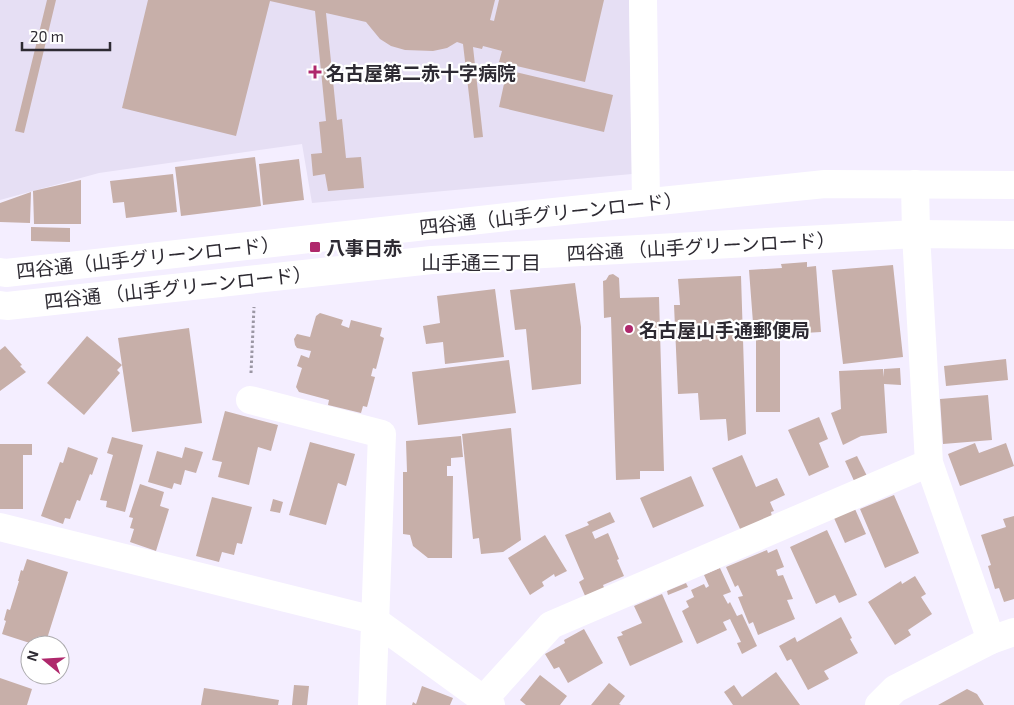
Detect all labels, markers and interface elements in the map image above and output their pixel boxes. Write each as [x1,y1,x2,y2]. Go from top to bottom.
scale bar [22,20,110,52]
text: 20 m [30,27,64,45]
place label: 名古屋第二赤十字病院 [326,61,516,84]
marker: 名古屋第二赤十字病院 [308,65,322,79]
street label: 四谷通（山手グリーンロード） [418,188,684,238]
street label: 四谷通 （山手グリーンロード） [566,227,836,265]
street label: 四谷通（山手グリーンロード） [15,232,281,282]
place label: 八事日赤 [326,236,402,259]
marker: 八事日赤 [308,240,322,254]
district label: 山手通三丁目 [421,250,541,274]
street label: 四谷通 （山手グリーンロード） [43,261,313,313]
place label: 名古屋山手通郵便局 [639,318,810,341]
marker: 名古屋山手通郵便局 [623,323,635,335]
north arrow [20,635,70,685]
text: N [23,648,42,663]

